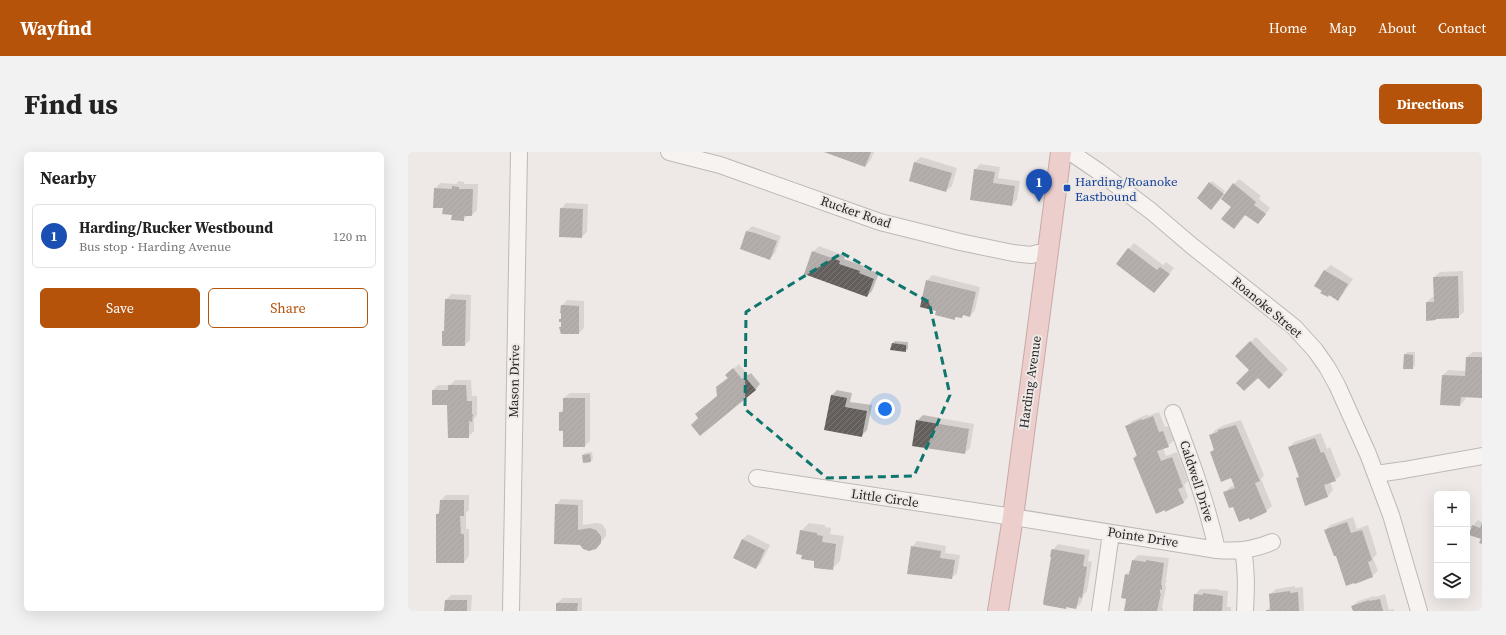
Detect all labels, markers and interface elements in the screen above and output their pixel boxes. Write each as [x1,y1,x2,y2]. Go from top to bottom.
text: Wayfind [20,15,92,41]
text: Home [1269,18,1307,38]
text: Map [1329,18,1356,38]
text: About [1378,18,1416,38]
text: Contact [1438,18,1486,38]
button: Directions [1379,84,1482,124]
text: Find us [24,85,118,123]
text: Nearby [40,166,96,190]
pin: 1 [1026,169,1052,202]
place label: Harding/Roanoke Eastbound [1075,173,1178,205]
marker: Harding/Roanoke Eastbound [1062,183,1072,193]
street label: Rucker Road [819,192,894,232]
text: Harding/Rucker Westbound [79,217,273,238]
text: 1 [50,228,58,245]
text: 120 m [333,228,367,245]
text: Bus stop · Harding Avenue [79,238,231,255]
street label: Roanoke Street [1228,273,1306,342]
button: Save [40,288,200,328]
button: Share [208,288,368,328]
street label: Harding Avenue [1015,334,1045,429]
street label: Mason Drive [505,344,523,418]
your location [875,399,895,419]
street label: Caldwell Drive [1176,438,1218,524]
street label: Little Circle [850,485,920,511]
map controls [1434,491,1470,599]
button: + [1434,491,1470,527]
street label: Pointe Drive [1106,523,1180,551]
button: − [1434,527,1470,563]
button: layers [1434,563,1470,599]

